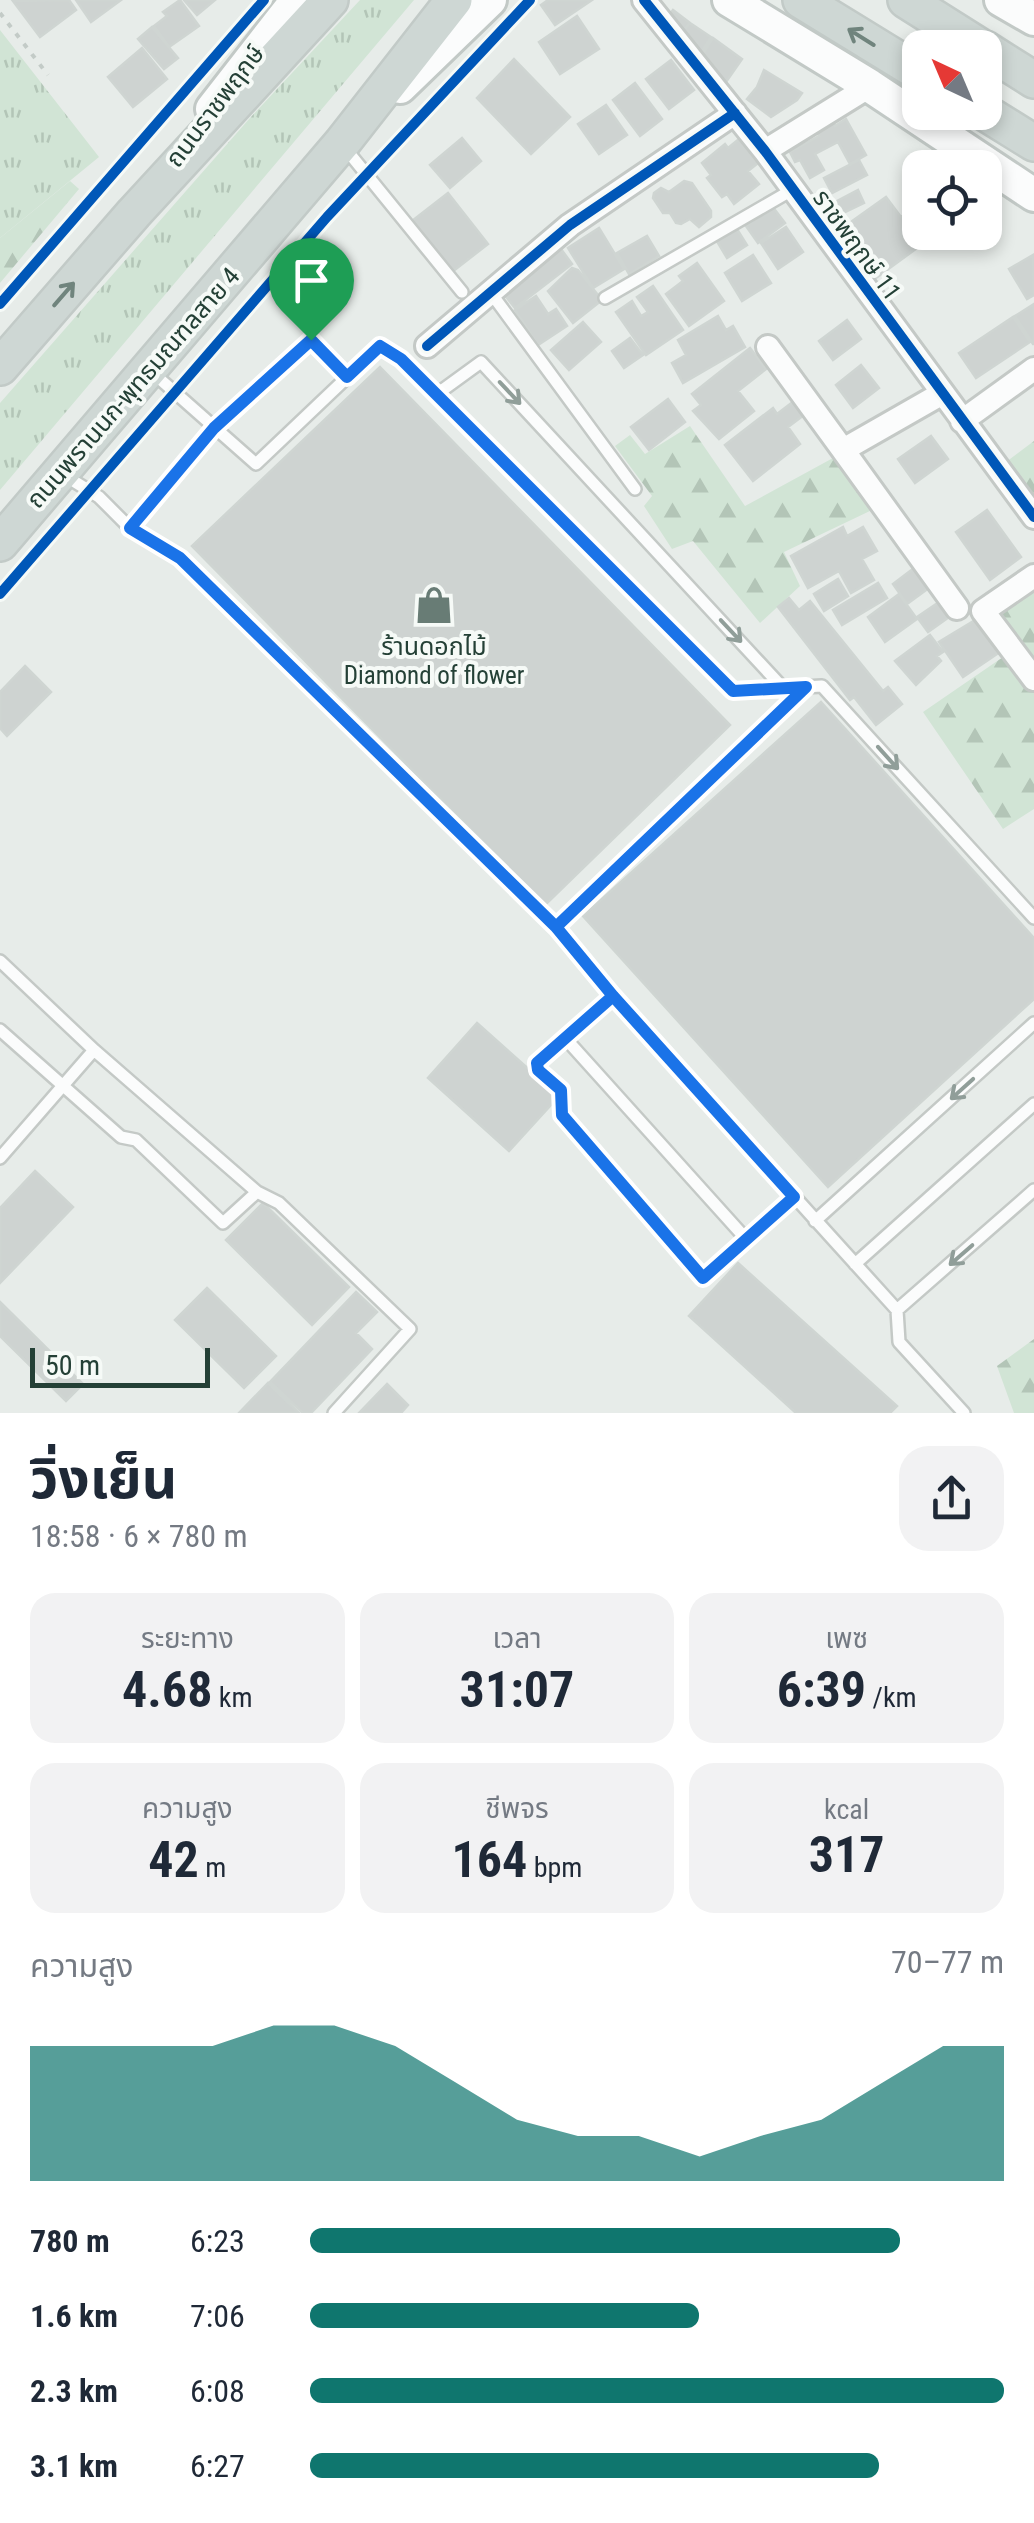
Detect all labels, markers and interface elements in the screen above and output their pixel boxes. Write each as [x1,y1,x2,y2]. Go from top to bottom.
one-way arrow [847,26,875,47]
north arrow [902,30,1002,130]
map controls [902,30,1002,250]
street label: ถนนราชพฤกษ์ [160,39,270,173]
button: locate [902,150,1002,250]
street label: ราชพฤกษ์ 11 [807,184,907,306]
pin [269,238,354,341]
icon: arrive [284,253,339,308]
street label: ถนนพรานนก-พุทธมณฑลสาย 4 [21,262,246,515]
one-way arrow [53,281,75,307]
one-way arrow [498,380,521,405]
shop icon: ร้านดอกไม้ Diamond of flower [413,584,455,626]
one-way arrow [718,618,742,644]
place label: ร้านดอกไม้ Diamond of flower [344,632,525,690]
one-way arrow [876,745,899,770]
one-way arrow [950,1077,975,1100]
one-way arrow [949,1243,974,1266]
scale bar [30,1343,210,1388]
text: 50 m [45,1349,100,1382]
button: share [899,1446,1004,1551]
text: วิ่งเย็น [30,1447,177,1511]
text: 18:58 · 6 × 780 m [30,1517,248,1555]
text: ระยะทาง [141,1622,234,1655]
text: เวลา [492,1622,542,1655]
text: เพซ [825,1622,868,1655]
text: 4.68 [122,1661,212,1719]
text: 31:07 [460,1661,574,1719]
text: 6:39 [777,1661,866,1719]
text: km [212,1681,253,1714]
text: /km [866,1681,917,1714]
text: ความสูง [142,1792,233,1825]
text: ชีพจร [485,1792,549,1825]
text: kcal [824,1793,869,1826]
text: 317 [809,1826,885,1884]
text: 42 [148,1831,199,1889]
text: 164 [452,1831,527,1889]
text: m [199,1851,226,1884]
text: bpm [527,1851,582,1884]
text: 70–77 m [891,1943,1004,1981]
text: ความสูง [30,1947,134,1985]
text: 780 m [30,2222,110,2260]
text: 6:23 [190,2222,245,2260]
text: 1.6 km [30,2297,118,2335]
text: 7:06 [190,2297,245,2335]
text: 2.3 km [30,2372,118,2410]
text: 6:08 [190,2372,245,2410]
text: 3.1 km [30,2447,118,2485]
text: 6:27 [190,2447,245,2485]

